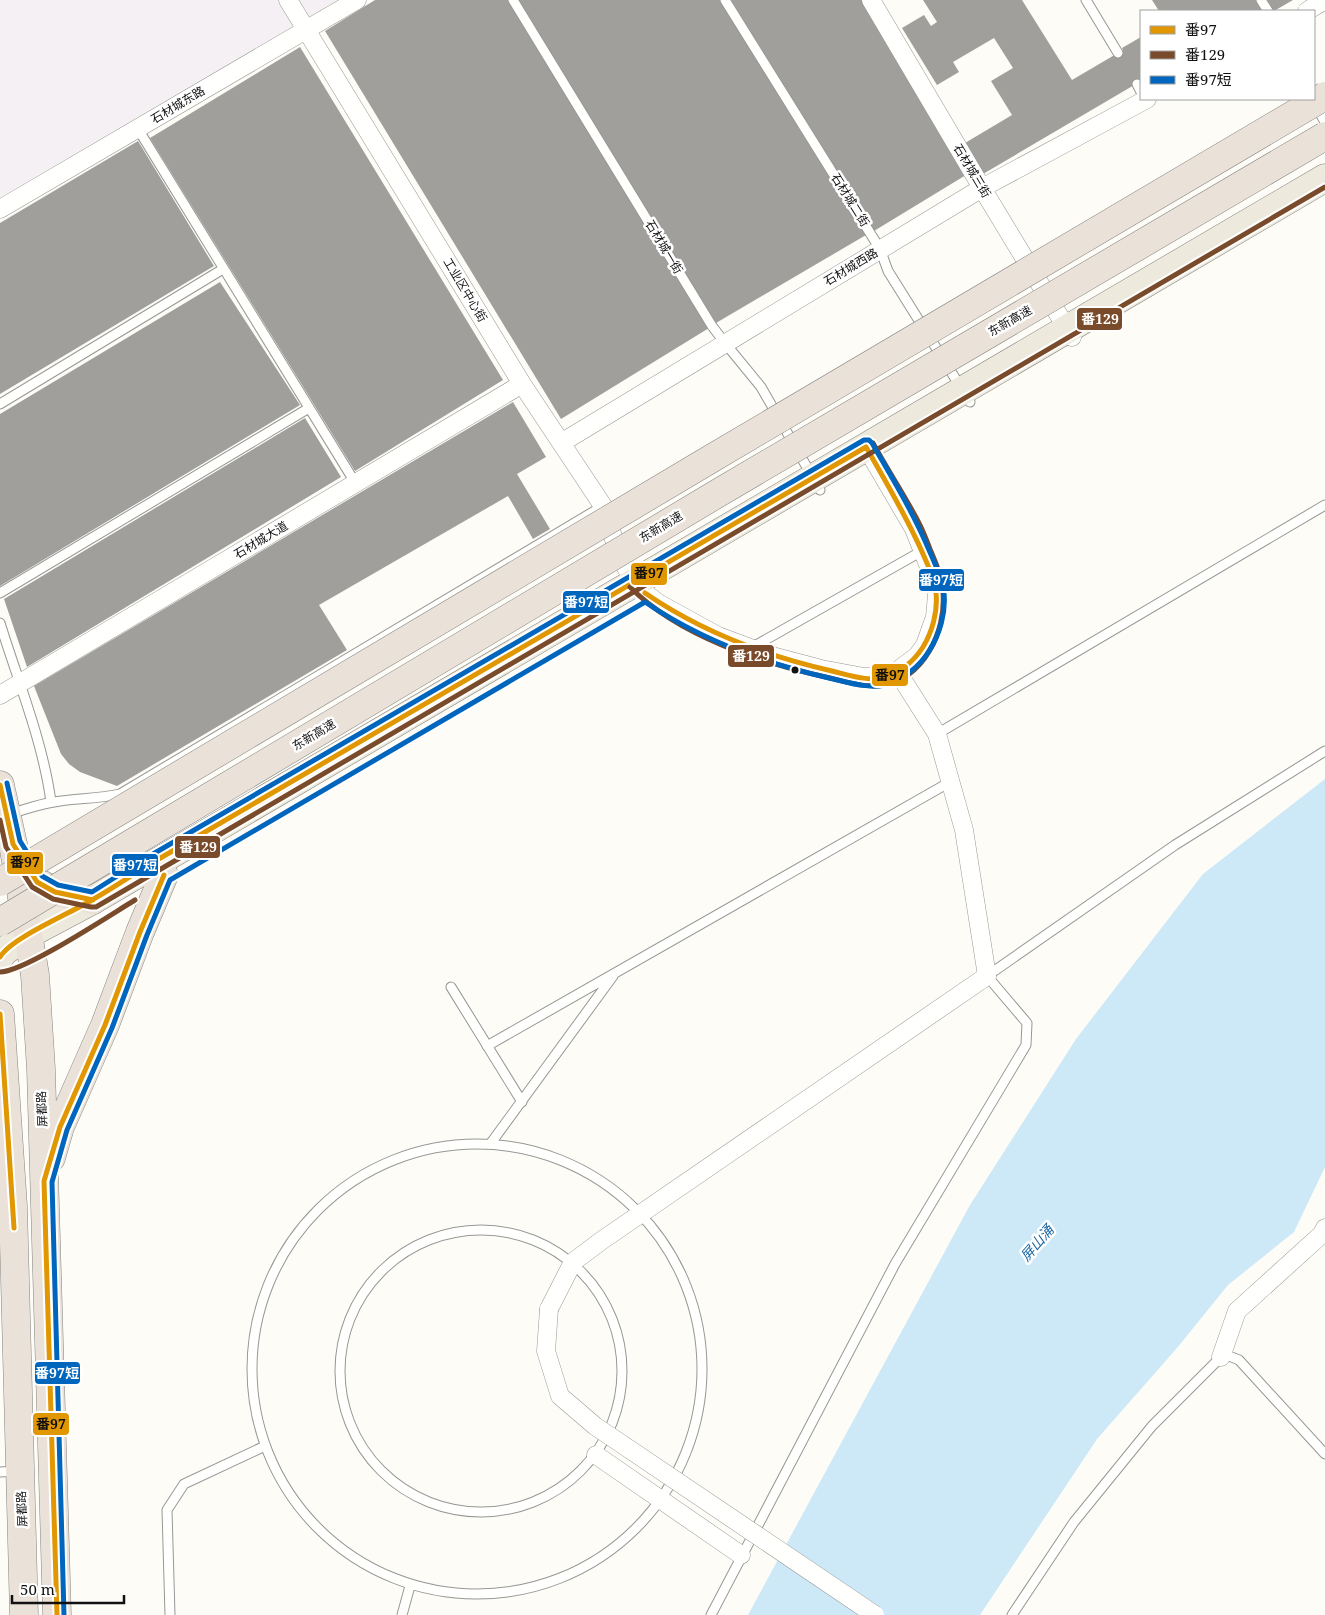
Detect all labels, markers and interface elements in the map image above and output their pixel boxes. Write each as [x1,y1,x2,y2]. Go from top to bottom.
legend [1140,10,1315,100]
text: 番97 [1185,19,1217,39]
text: 番129 [1185,44,1225,64]
text: 番97短 [1185,69,1232,89]
street label: 石材城东路 [148,82,208,127]
street label: 石材城三街 [950,141,995,201]
street label: 石材城二街 [827,170,874,230]
street label: 石材城一街 [642,217,687,277]
street label: 石材城西路 [821,244,881,289]
street label: 工业区中心街 [440,254,491,325]
street label: 东新高速 [985,301,1035,340]
line badge: 番129 [1076,307,1123,331]
text: 番129 [1081,309,1119,328]
street label: 东新高速 [636,507,686,546]
street label: 石材城大道 [231,517,291,562]
line badge: 番97 [630,562,668,586]
text: 番97 [634,563,664,582]
line badge: 番97短 [918,568,965,592]
text: 番97短 [919,570,963,589]
line badge: 番97短 [562,590,610,614]
text: 番97短 [564,592,608,611]
line badge: 番129 [727,644,775,668]
text: 番129 [732,646,770,665]
line badge: 番97 [871,663,909,687]
unlabelled marker [790,665,800,675]
text: 番97 [875,665,905,684]
street label: 东新高速 [289,715,339,754]
line badge: 番129 [174,835,221,859]
text: 番129 [179,837,217,856]
line badge: 番97 [6,851,44,875]
text: 番97 [10,852,40,871]
line badge: 番97短 [111,853,159,877]
text: 番97短 [113,855,157,874]
street label: 屏都路 [32,1091,51,1127]
water label: 屏山涌 [1016,1219,1059,1265]
line badge: 番97短 [34,1361,81,1385]
text: 番97短 [35,1363,79,1382]
line badge: 番97 [32,1412,70,1436]
text: 番97 [36,1414,66,1433]
street label: 屏都路 [12,1491,31,1527]
scale bar [12,1572,125,1604]
text: 50 m [20,1579,55,1599]

